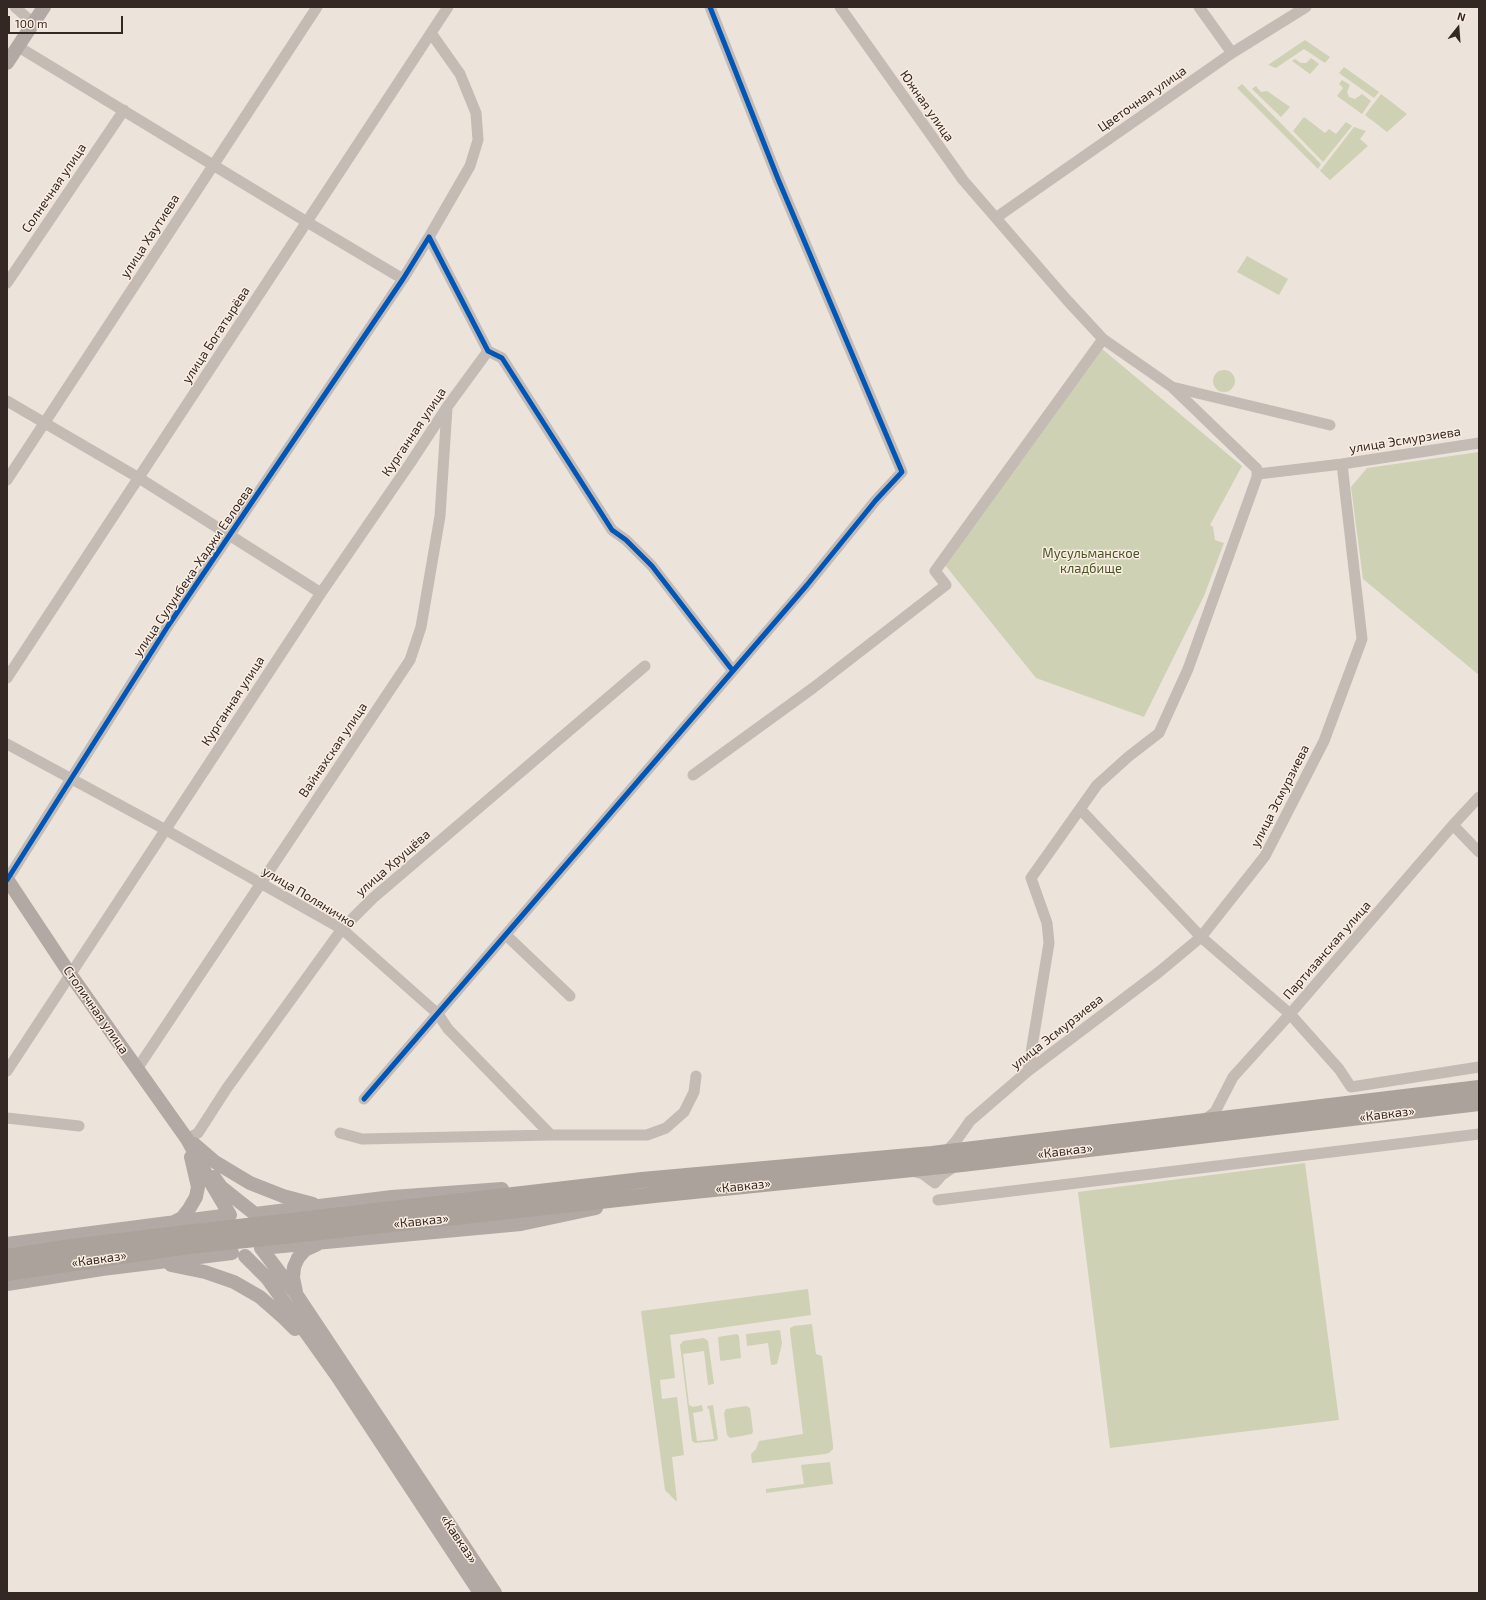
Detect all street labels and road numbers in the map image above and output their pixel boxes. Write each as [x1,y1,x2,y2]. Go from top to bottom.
street label: Цветочная улица [1095,63,1189,135]
street label: Южная улица [897,67,957,145]
street label: Солнечная улица [18,140,90,236]
street label: улица Хаутиева [117,191,183,281]
street label: улица Богатырёва [179,284,253,386]
street label: Курганная улица [378,385,450,479]
street label: улица Эсмурзиева [1348,423,1462,457]
street label: улица Сулунбека-Хаджи Евлоева [130,482,256,660]
street label: Курганная улица [198,653,268,749]
street label: Вайнахская улица [295,700,371,800]
street label: улица Эсмурзиева [1247,742,1313,850]
street label: улица Хрущёва [353,826,433,900]
street label: улица Поляничко [260,863,358,931]
street label: Партизанская улица [1280,898,1374,1002]
street label: Столичная улица [60,963,132,1057]
street label: улица Эсмурзиева [1008,991,1106,1073]
street label: «Кавказ» [1359,1103,1415,1125]
street label: «Кавказ» [1037,1140,1093,1162]
street label: «Кавказ» [715,1175,771,1197]
street label: «Кавказ» [393,1210,449,1232]
street label: «Кавказ» [70,1247,128,1271]
street label: «Кавказ» [437,1512,481,1566]

